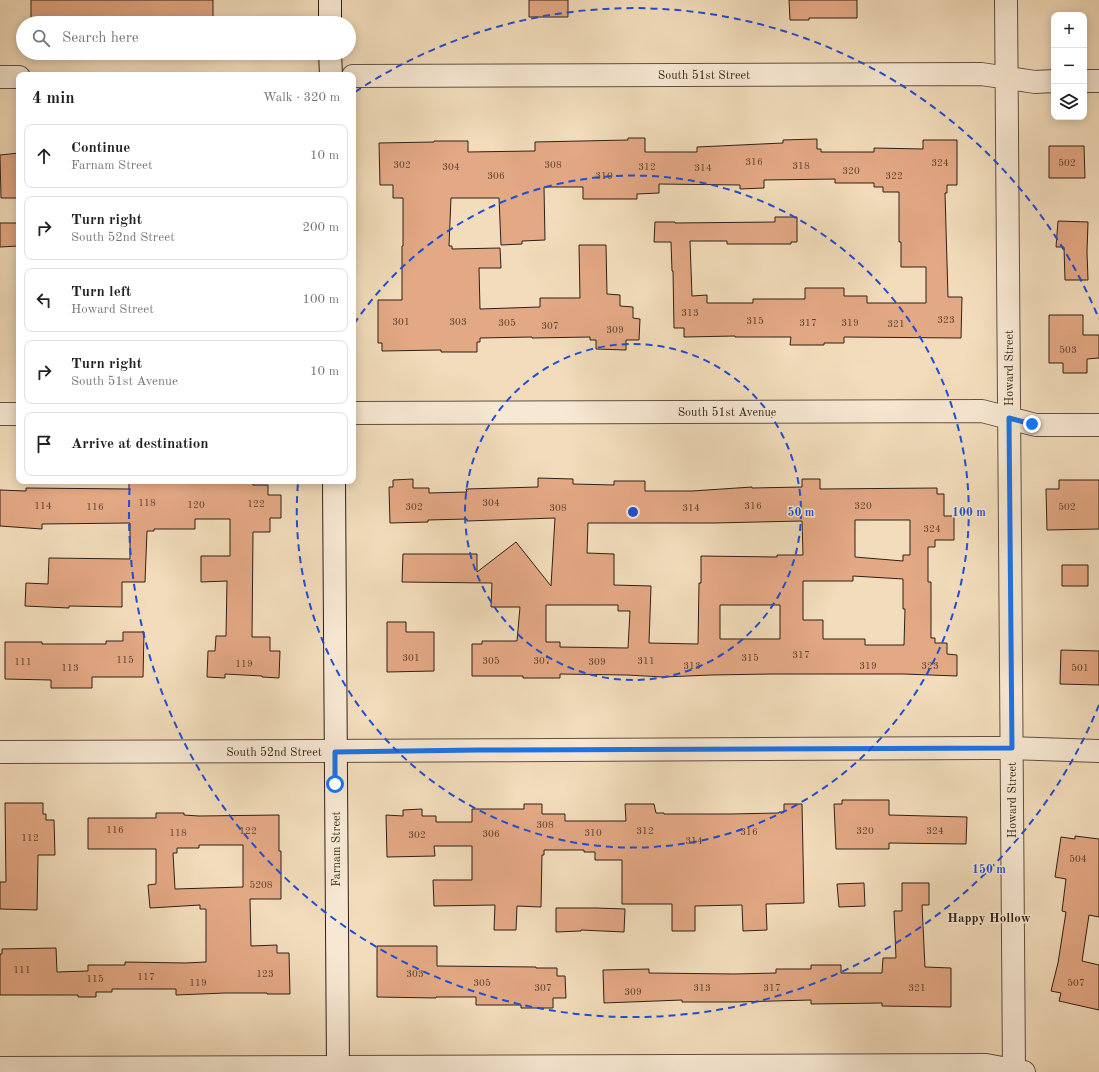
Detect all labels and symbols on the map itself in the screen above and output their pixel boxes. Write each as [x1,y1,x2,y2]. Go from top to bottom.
street label: South 51st Street [658,69,750,82]
house number: 316 [745,157,763,167]
house number: 324 [931,158,949,168]
house number: 502 [1058,158,1076,168]
house number: 302 [393,160,411,170]
house number: 308 [544,160,562,170]
house number: 318 [792,161,810,171]
house number: 304 [442,162,460,172]
house number: 312 [638,162,656,172]
house number: 314 [694,163,712,173]
house number: 320 [842,166,860,176]
house number: 306 [487,171,505,181]
house number: 310 [595,171,613,181]
house number: 322 [885,171,903,181]
house number: 313 [681,308,699,318]
house number: 323 [937,315,955,325]
house number: 315 [746,316,764,326]
house number: 301 [392,317,410,327]
house number: 303 [449,317,467,327]
house number: 305 [498,318,516,328]
house number: 317 [799,318,817,328]
house number: 319 [841,318,859,328]
house number: 321 [887,319,905,329]
house number: 307 [541,321,559,331]
house number: 309 [606,325,624,335]
street label: Howard Street [1004,330,1016,406]
house number: 503 [1059,345,1077,355]
street label: South 51st Avenue [678,406,777,419]
route end [1023,415,1041,433]
house number: 118 [138,498,156,508]
house number: 304 [482,498,500,508]
house number: 122 [247,499,265,509]
house number: 120 [187,500,205,510]
house number: 114 [34,501,52,511]
house number: 316 [744,501,762,511]
house number: 320 [854,501,872,511]
house number: 116 [86,502,104,512]
house number: 302 [405,502,423,512]
house number: 502 [1058,502,1076,512]
house number: 308 [549,503,567,513]
house number: 314 [682,503,700,513]
centre of rings [626,505,640,519]
text: 50 m [788,506,815,519]
text: 100 m [952,507,986,519]
house number: 324 [923,524,941,534]
house number: 317 [792,650,810,660]
house number: 301 [402,653,420,663]
house number: 315 [741,653,759,663]
house number: 115 [116,655,134,665]
house number: 305 [482,656,500,666]
house number: 307 [533,656,551,666]
house number: 311 [637,656,655,666]
house number: 111 [14,657,32,667]
house number: 309 [588,657,606,667]
house number: 119 [235,659,253,669]
house number: 313 [683,661,701,671]
house number: 319 [859,661,877,671]
house number: 323 [921,661,939,671]
house number: 113 [61,663,79,673]
house number: 501 [1071,663,1089,673]
street label: South 52nd Street [226,746,322,759]
street label: Howard Street [1007,762,1019,838]
route start [326,775,344,793]
street label: Farnam Street [331,811,343,887]
house number: 308 [536,820,554,830]
house number: 116 [106,825,124,835]
house number: 122 [239,826,257,836]
house number: 312 [636,826,654,836]
house number: 320 [856,826,874,836]
house number: 324 [926,826,944,836]
house number: 316 [740,827,758,837]
house number: 118 [169,828,187,838]
house number: 310 [584,828,602,838]
house number: 306 [482,829,500,839]
house number: 302 [408,830,426,840]
house number: 112 [21,833,39,843]
house number: 314 [685,836,703,846]
house number: 504 [1069,854,1087,864]
text: 150 m [972,863,1006,876]
house number: 5208 [249,880,273,890]
district label: Happy Hollow [947,912,1031,925]
house number: 111 [13,965,31,975]
house number: 123 [256,969,274,979]
house number: 303 [406,969,424,979]
house number: 117 [137,972,155,982]
house number: 115 [86,974,104,984]
house number: 119 [189,978,207,988]
house number: 305 [473,978,491,988]
house number: 507 [1067,978,1085,988]
house number: 307 [534,983,552,993]
house number: 313 [693,983,711,993]
house number: 317 [763,983,781,993]
house number: 321 [908,983,926,993]
house number: 309 [624,987,642,997]

